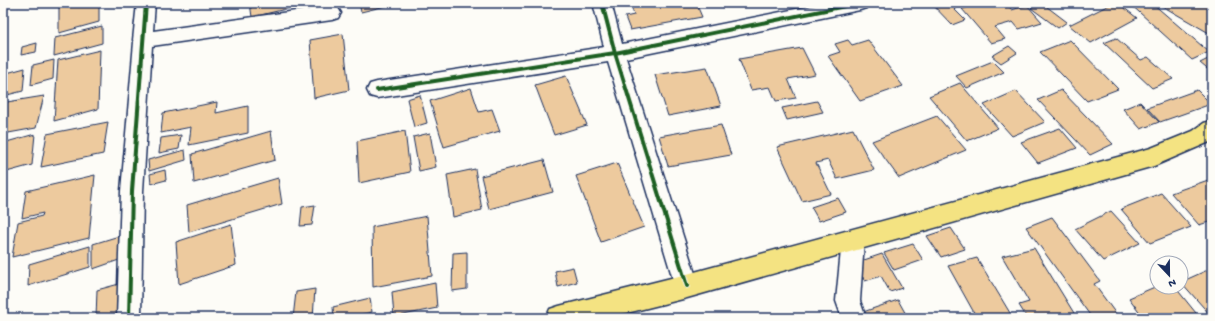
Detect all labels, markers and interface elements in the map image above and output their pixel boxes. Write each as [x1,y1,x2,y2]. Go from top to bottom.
north arrow [1149,255,1189,295]
text: N [1166,276,1178,289]

